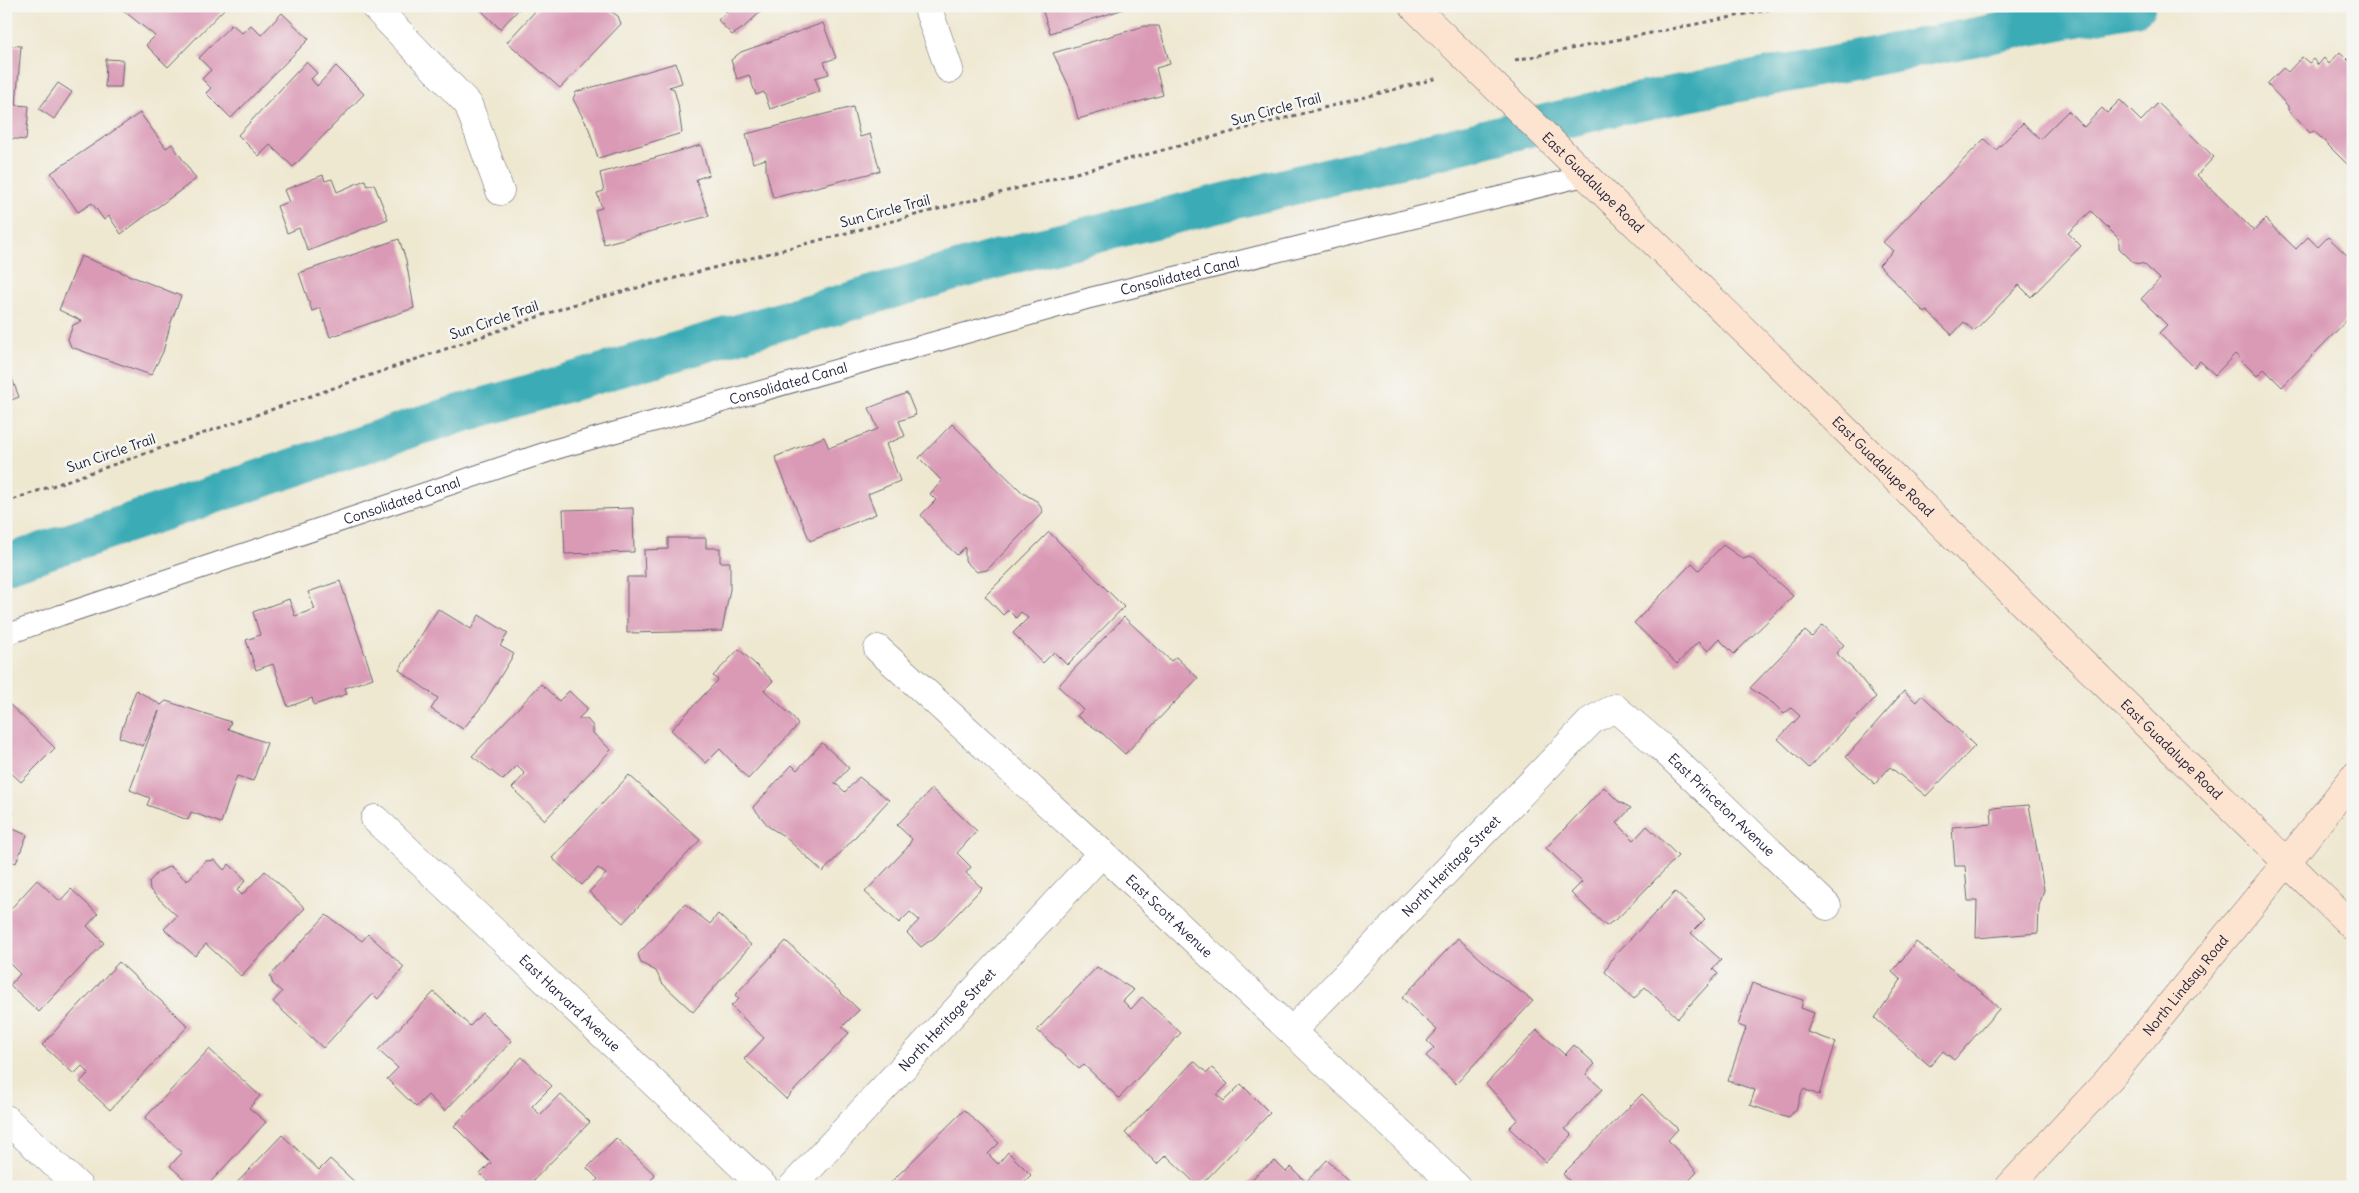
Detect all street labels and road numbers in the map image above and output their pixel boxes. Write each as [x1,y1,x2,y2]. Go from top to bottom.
street label: Sun Circle Trail [1229,88,1323,130]
street label: East Guadalupe Road [1538,128,1648,236]
street label: Sun Circle Trail [838,190,932,232]
street label: Consolidated Canal [1118,252,1241,299]
street label: Sun Circle Trail [447,296,541,344]
street label: Consolidated Canal [727,358,849,409]
street label: East Guadalupe Road [1828,412,1938,521]
street label: Sun Circle Trail [64,429,158,477]
street label: Consolidated Canal [341,473,462,529]
street label: East Guadalupe Road [2117,695,2226,803]
street label: East Princeton Avenue [1664,749,1779,860]
street label: North Heritage Street [1398,811,1504,921]
street label: East Scott Avenue [1122,871,1216,961]
street label: North Lindsay Road [2139,932,2232,1040]
street label: East Harvard Avenue [515,951,624,1055]
street label: North Heritage Street [895,964,1000,1075]

